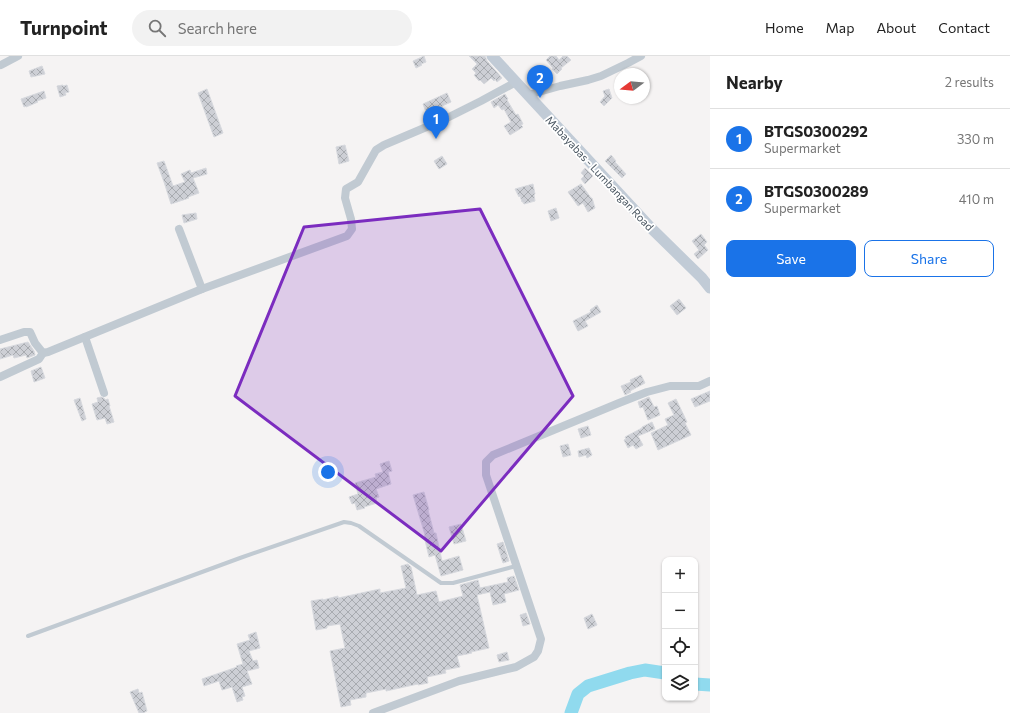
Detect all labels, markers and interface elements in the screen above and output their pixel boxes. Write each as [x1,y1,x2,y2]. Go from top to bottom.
search box [132,10,412,46]
text: Turnpoint [20,16,108,39]
icon: search [146,17,168,39]
text: Search here [178,19,257,37]
text: Home [765,19,804,36]
text: Map [826,19,854,36]
text: About [876,19,916,36]
text: Contact [938,19,990,36]
pin: 2 [527,65,553,98]
north arrow [614,68,650,104]
text: Nearby [726,72,783,93]
text: 2 results [945,74,994,90]
pin: 1 [423,106,449,139]
street label: Mabayabas - Lumbangan Road [543,113,657,233]
text: BTGS0300292 [764,122,868,140]
text: 1 [736,131,742,147]
text: 330 m [957,131,994,147]
text: Supermarket [764,140,841,156]
text: BTGS0300289 [764,182,869,200]
text: 2 [735,191,743,207]
text: 410 m [959,191,994,207]
text: Supermarket [764,200,841,216]
button: Save [726,240,856,277]
button: Share [864,240,994,277]
your location [318,462,338,482]
map controls [662,557,698,701]
button: + [662,557,698,593]
button: − [662,593,698,629]
button: locate [662,629,698,665]
button: layers [662,665,698,701]

